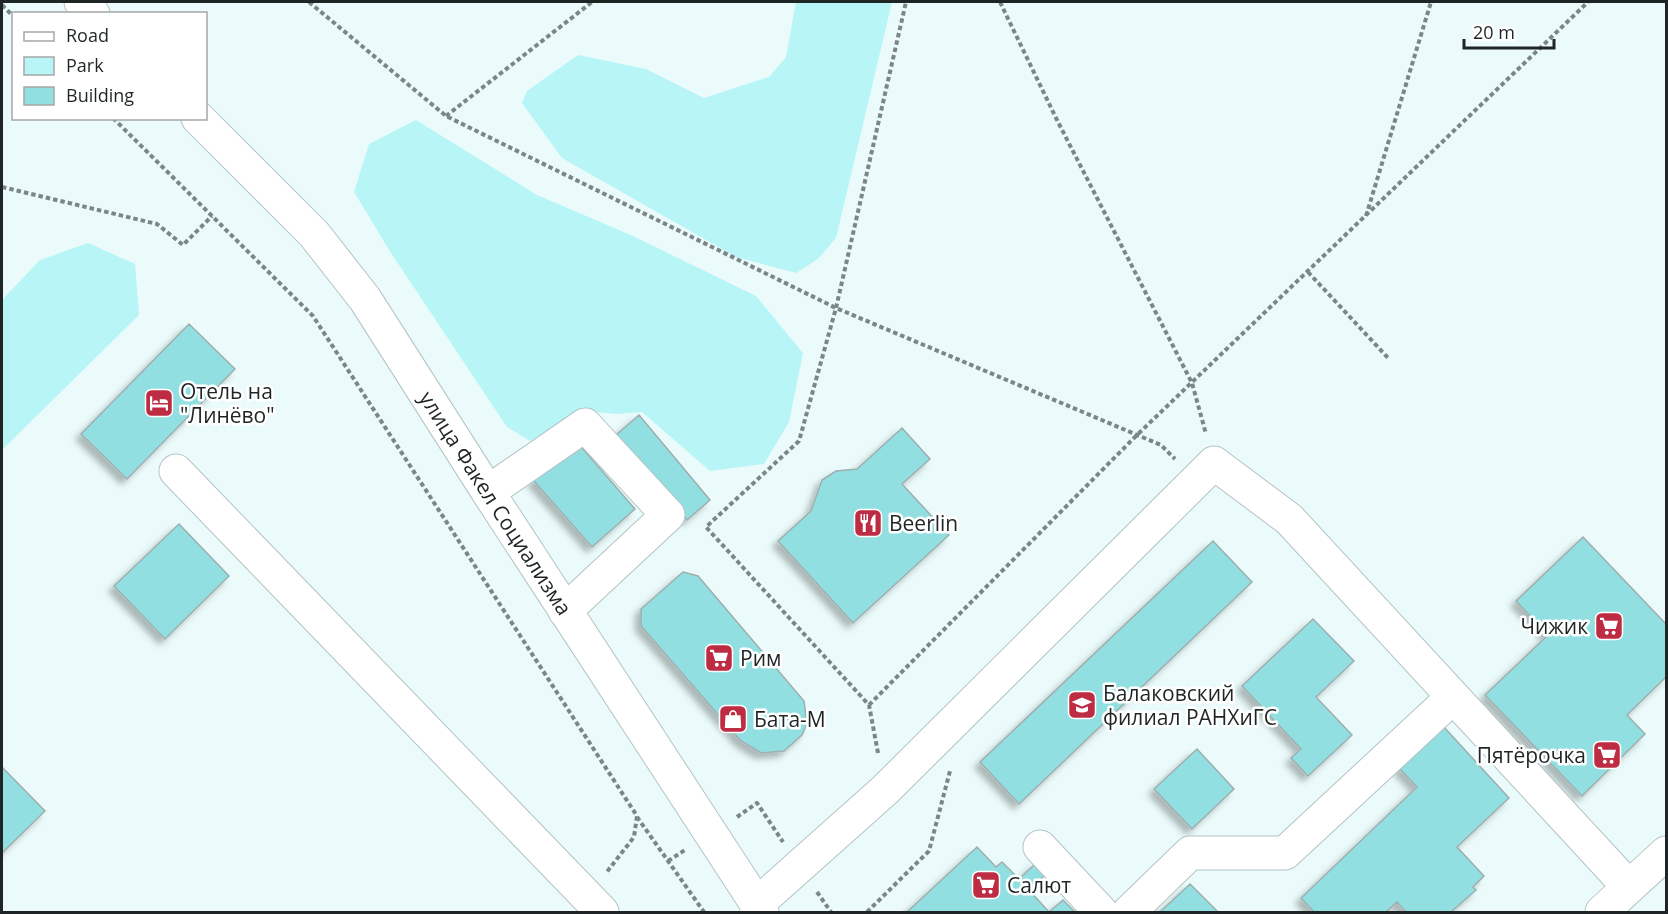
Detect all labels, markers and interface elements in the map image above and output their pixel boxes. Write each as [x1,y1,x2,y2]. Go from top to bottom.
legend [12,12,207,120]
scale bar [1464,12,1554,50]
text: 20 m [1473,20,1515,44]
text: Road [66,23,109,47]
text: Park [66,53,104,77]
text: Building [66,83,134,107]
place label: Отель на "Линёво" [180,377,275,429]
street label: улица Факел Социализма [413,386,579,620]
hotel icon: Отель на "Линёво" [143,387,175,419]
restaurant icon: Beerlin [852,507,884,539]
place label: Beerlin [889,509,958,537]
supermarket icon: Чижик [1593,610,1625,642]
place label: Чижик [1520,612,1588,640]
supermarket icon: Рим [703,642,735,674]
place label: Рим [740,644,781,672]
place label: Балаковский филиал РАНХиГС [1103,679,1277,731]
school or university icon: Балаковский филиал РАНХиГС [1066,689,1098,721]
shop icon: Бата-М [717,703,749,735]
place label: Бата-М [754,705,826,733]
supermarket icon: Пятёрочка [1591,739,1623,771]
place label: Пятёрочка [1477,741,1586,769]
supermarket icon: Салют [970,869,1002,901]
place label: Салют [1007,871,1071,899]

